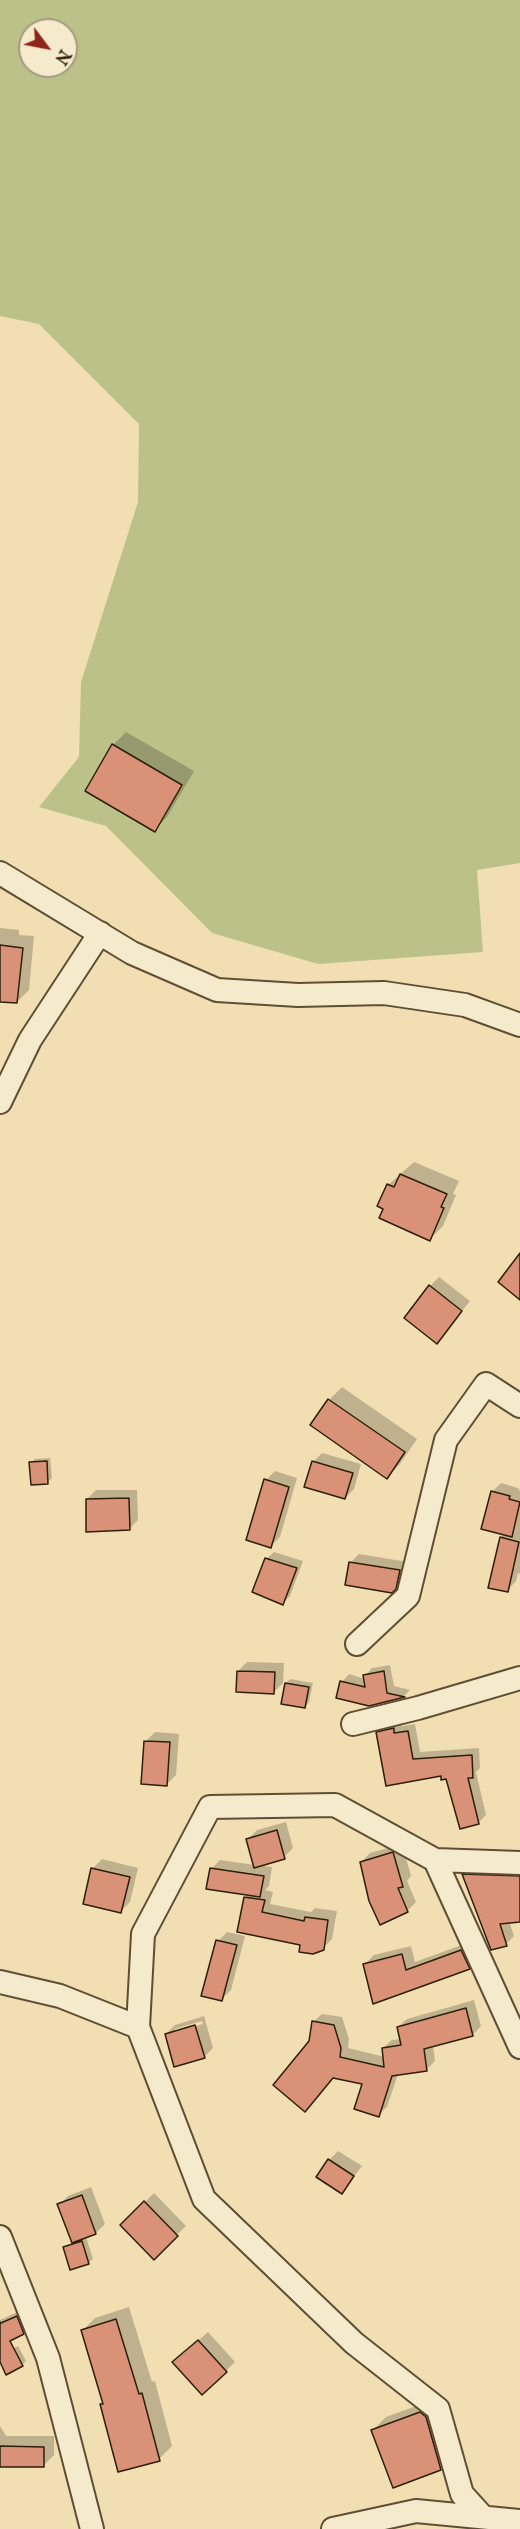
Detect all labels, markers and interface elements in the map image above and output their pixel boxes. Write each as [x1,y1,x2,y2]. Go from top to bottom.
north arrow [18,18,78,78]
text: N [49,45,74,68]

